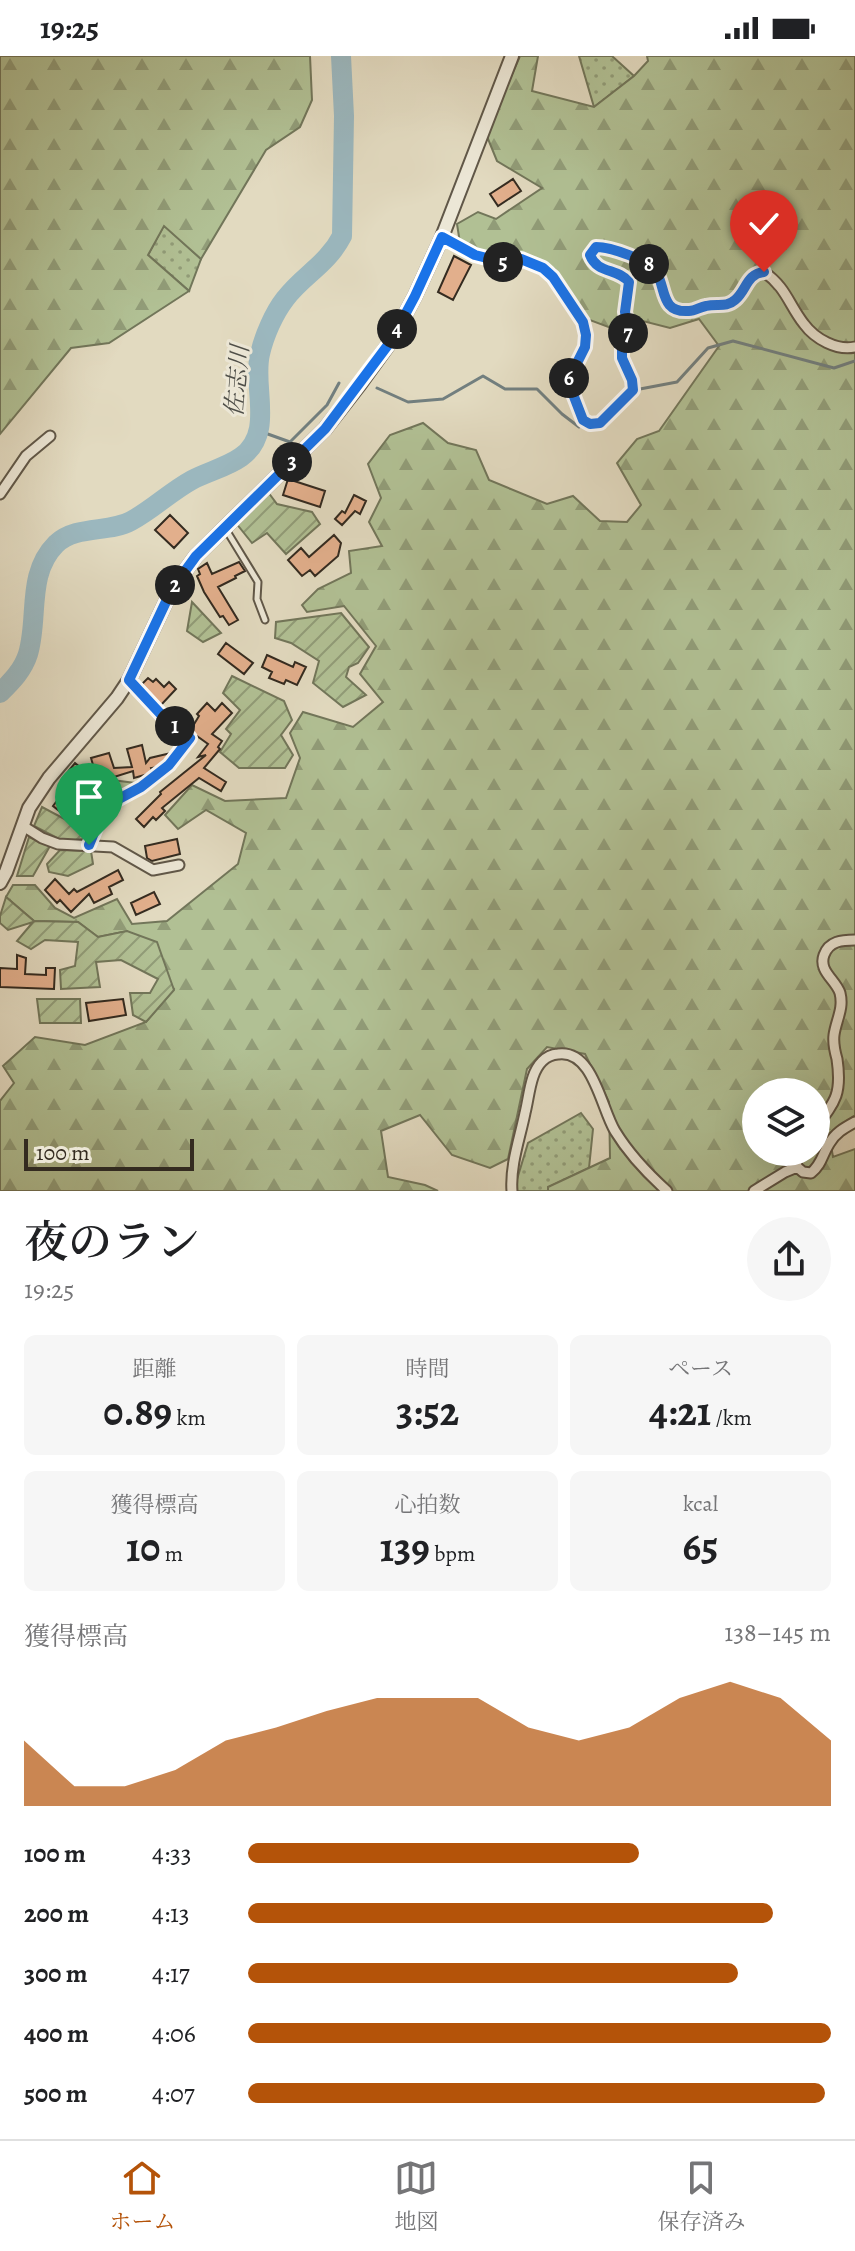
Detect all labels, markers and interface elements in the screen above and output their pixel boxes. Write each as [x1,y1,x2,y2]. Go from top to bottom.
text: 19:25 [40,8,99,48]
pin [730,190,798,272]
icon: check [742,202,786,246]
pin: 5 [483,242,523,282]
pin: 8 [629,244,669,284]
text: 5 [498,247,508,277]
text: 8 [644,249,654,279]
pin: 4 [377,309,417,349]
pin: 7 [608,313,648,353]
text: 4 [392,314,402,344]
text: 7 [623,318,633,348]
water label: 佐志川 [218,341,256,418]
pin: 6 [549,358,589,398]
text: 6 [564,363,574,393]
pin: 3 [272,442,312,482]
text: 3 [287,447,297,477]
pin: 2 [155,565,195,605]
text: 2 [170,570,180,600]
pin: 1 [155,706,195,746]
text: 1 [171,711,179,741]
pin [55,763,123,845]
icon: arrive [67,775,111,819]
map controls [742,1078,830,1166]
button: layers [742,1078,830,1166]
scale bar [24,1135,194,1171]
text: 100 m [36,1138,90,1168]
text: 夜のラン [24,1212,200,1272]
button: share [747,1217,831,1301]
text: 19:25 [24,1272,74,1307]
text: 距離 [132,1354,177,1384]
text: 時間 [405,1354,450,1384]
text: ペース [668,1354,733,1384]
text: 0.89 [103,1384,172,1439]
text: 3:52 [396,1384,459,1439]
text: 4:21 [649,1384,711,1439]
text: km [172,1403,206,1433]
text: /km [711,1403,752,1433]
text: kcal [683,1489,718,1519]
text: 獲得標高 [110,1490,199,1520]
text: 心拍数 [394,1490,461,1520]
text: 65 [683,1519,718,1574]
text: 10 [126,1520,160,1575]
text: 139 [380,1520,430,1575]
text: m [160,1539,183,1569]
text: bpm [430,1539,475,1569]
text: 138–145 m [724,1615,831,1650]
text: 獲得標高 [24,1619,128,1654]
text: 100 m [24,1836,86,1871]
text: 4:33 [152,1836,192,1871]
text: 200 m [24,1896,89,1931]
text: 4:13 [152,1896,190,1931]
text: 300 m [24,1956,88,1991]
text: 4:17 [152,1956,190,1991]
text: 400 m [24,2016,89,2051]
text: 4:06 [152,2016,196,2051]
text: 500 m [24,2076,88,2111]
text: 4:07 [152,2076,195,2111]
tab: ホーム [109,2156,176,2237]
tab: 地図 [394,2156,439,2237]
tab: 保存済み [657,2156,746,2237]

